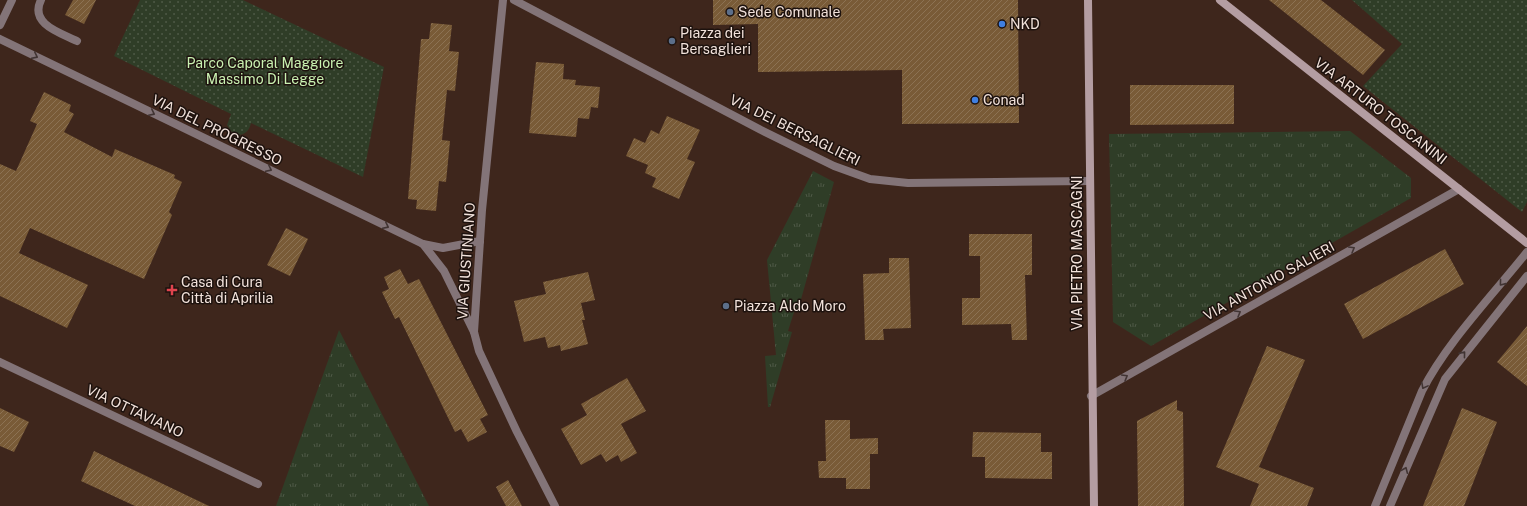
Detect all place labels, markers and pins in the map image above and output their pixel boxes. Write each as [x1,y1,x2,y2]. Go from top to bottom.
place label: Sede Comunale [738,4,840,20]
marker: Sede Comunale [725,7,735,17]
place label: NKD [1010,16,1040,32]
marker: NKD [997,19,1007,29]
place label: Piazza dei Bersaglieri [680,25,751,57]
marker: Piazza dei Bersaglieri [667,36,677,46]
place label: Conad [983,92,1025,108]
marker: Conad [970,95,980,105]
place label: Casa di Cura Città di Aprilia [181,274,273,306]
marker: Casa di Cura Città di Aprilia [166,284,178,296]
place label: Piazza Aldo Moro [734,298,846,314]
marker: Piazza Aldo Moro [721,301,731,311]

